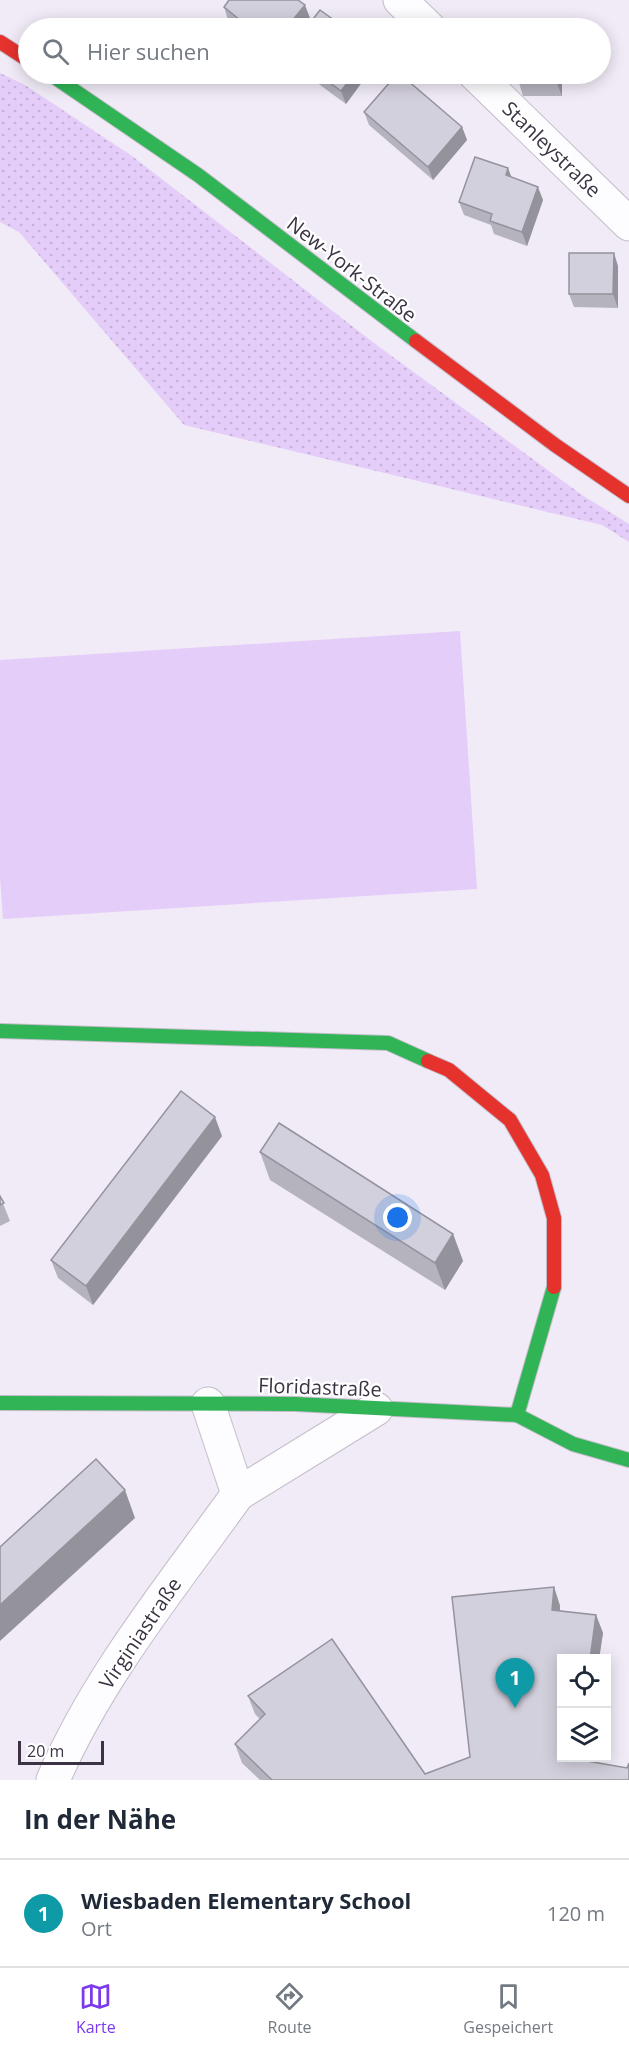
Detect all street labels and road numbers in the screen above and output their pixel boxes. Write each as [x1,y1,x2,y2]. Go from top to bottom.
street label: Stanleystraße [497,95,607,203]
street label: New-York-Straße [282,210,422,328]
street label: Floridastraße [258,1371,382,1403]
street label: Virginiastraße [93,1572,187,1694]

